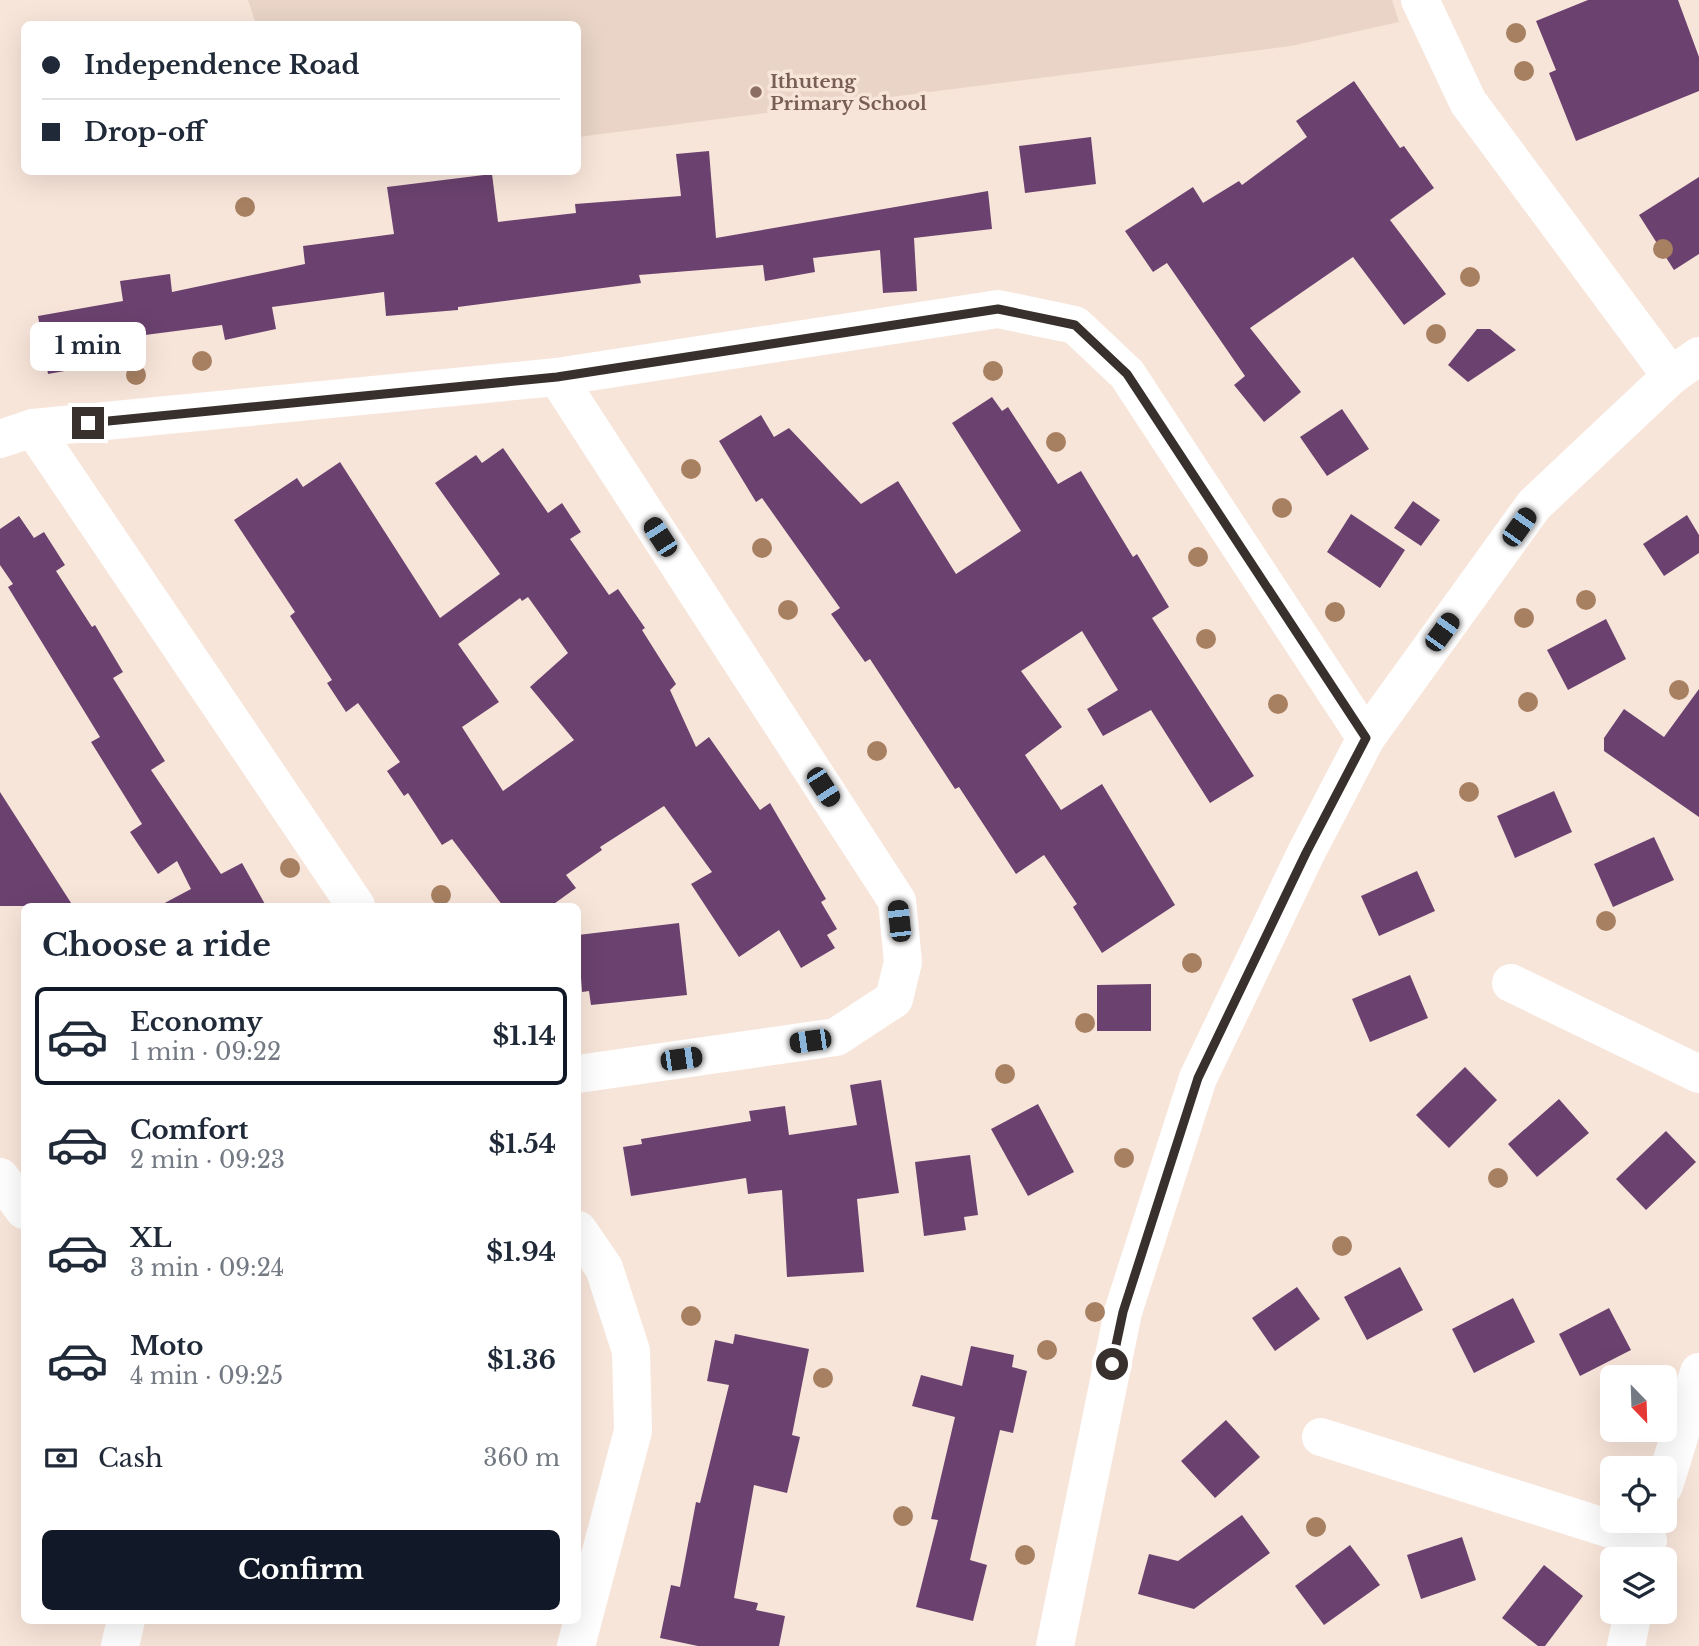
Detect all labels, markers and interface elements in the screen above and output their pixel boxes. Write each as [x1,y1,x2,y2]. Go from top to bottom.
text: Independence Road [84,49,360,81]
place label: Ithuteng Primary School [770,70,927,115]
marker: Ithuteng Primary School [748,84,764,100]
text: Drop-off [84,116,205,148]
callout: 1 min [30,322,146,370]
text: 1 min [55,332,121,360]
route end [72,407,104,439]
car [1499,504,1540,550]
car [640,514,681,560]
car [1422,609,1463,655]
car [803,764,844,810]
car [887,899,912,943]
text: Choose a ride [42,925,271,965]
icon: car [46,1005,109,1068]
text: Economy [130,1006,263,1038]
text: $1.14 [493,1020,556,1052]
car [788,1028,833,1054]
text: 1 min · 09:22 [130,1038,281,1066]
car [659,1046,704,1072]
icon: car [46,1113,109,1176]
text: Comfort [130,1114,248,1146]
text: $1.54 [488,1128,556,1160]
text: 2 min · 09:23 [130,1146,285,1174]
icon: car [46,1221,109,1284]
text: XL [130,1222,172,1254]
text: $1.94 [486,1236,556,1268]
text: 3 min · 09:24 [130,1254,284,1282]
icon: car [46,1329,109,1392]
text: Moto [130,1330,203,1362]
text: $1.36 [487,1344,556,1376]
route start [1096,1348,1128,1380]
text: 4 min · 09:25 [130,1362,283,1390]
north arrow [1600,1365,1676,1442]
map controls [1600,1365,1677,1624]
icon: cash [42,1439,80,1477]
text: Cash [98,1442,163,1474]
text: 360 m [483,1444,560,1472]
button: locate [1600,1456,1677,1533]
button: Confirm [42,1530,560,1610]
button: layers [1600,1547,1677,1624]

